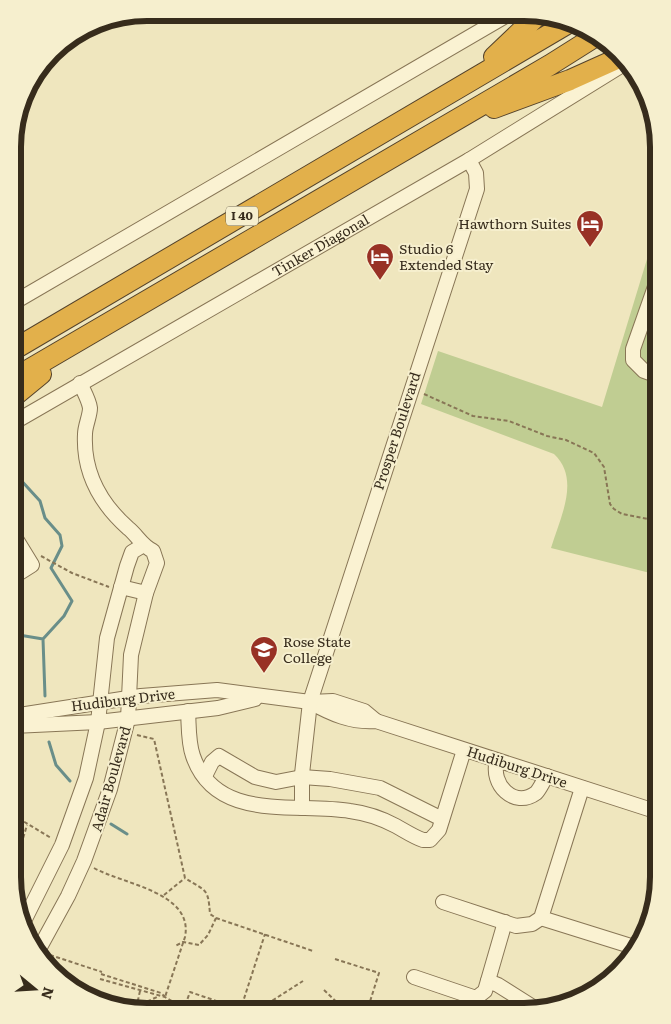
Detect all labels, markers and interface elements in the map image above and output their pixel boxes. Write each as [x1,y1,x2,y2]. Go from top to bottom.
road number: I 40 [226,207,258,226]
street label: Tinker Diagonal [268,209,373,281]
hotel icon: Hawthorn Suites [575,209,605,248]
place label: Hawthorn Suites [458,213,571,233]
place label: Studio 6 Extended Stay [399,238,494,274]
hotel icon: Studio 6 Extended Stay [365,242,395,281]
street label: Prosper Boulevard [368,369,425,492]
place label: Rose State College [283,631,351,667]
school or university icon: Rose State College [249,635,279,674]
street label: Hudiburg Drive [70,683,176,715]
street label: Adair Boulevard [85,723,135,834]
street label: Hudiburg Drive [464,740,570,792]
north arrow [10,964,60,1014]
text: N [37,985,60,1002]

